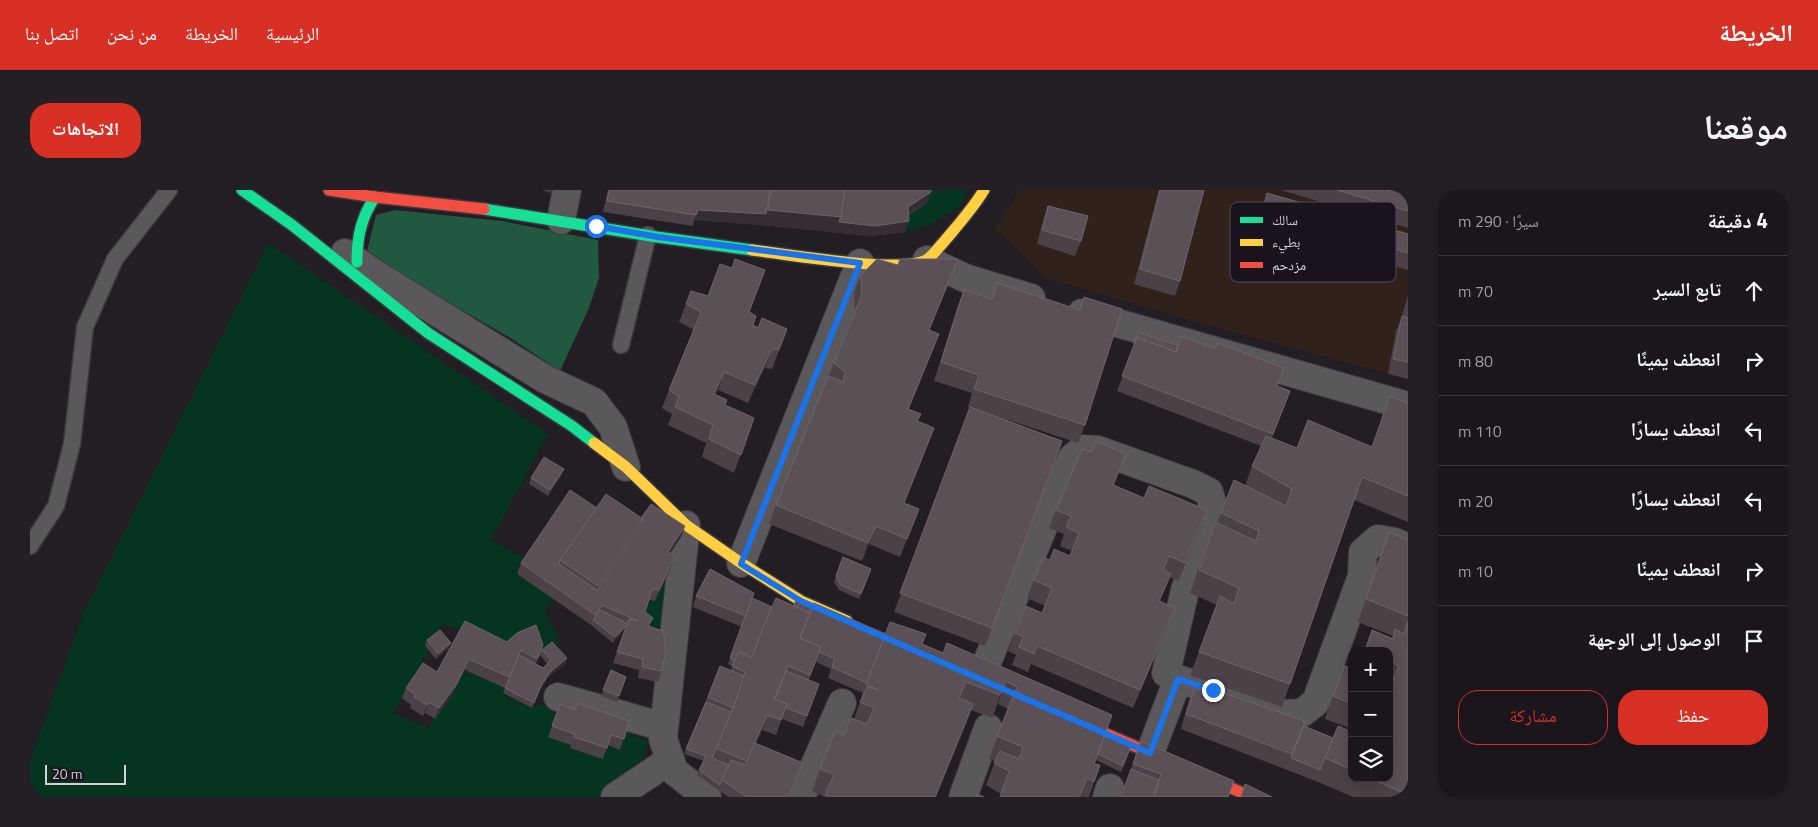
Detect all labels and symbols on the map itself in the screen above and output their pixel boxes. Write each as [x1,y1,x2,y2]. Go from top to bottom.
legend [1230,202,1396,282]
text: سالك [1272,209,1298,230]
route start [585,215,608,238]
text: بطيء [1272,231,1301,254]
text: مزدحم [1272,254,1306,275]
route end [1202,679,1225,702]
scale bar [45,762,126,785]

